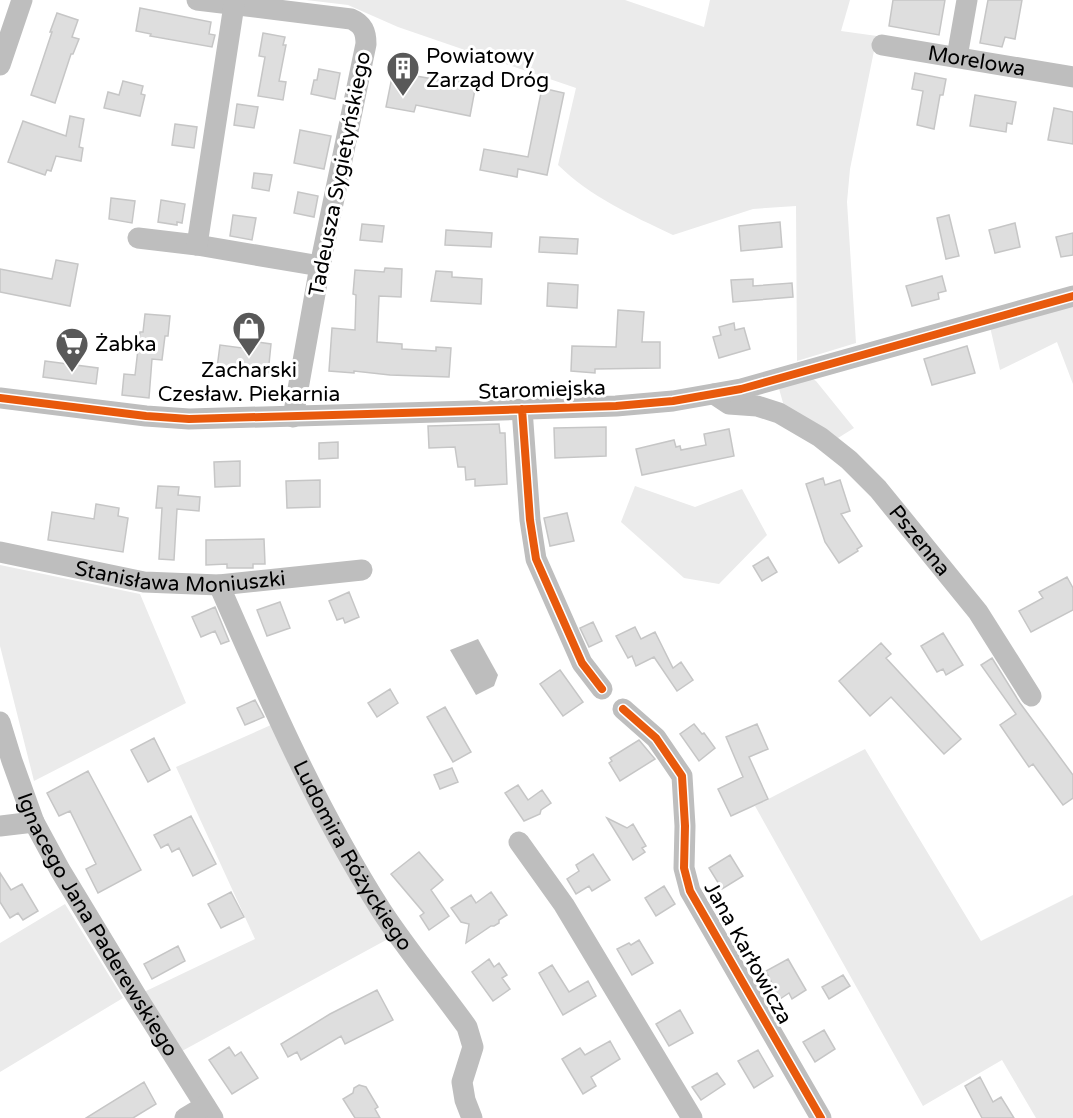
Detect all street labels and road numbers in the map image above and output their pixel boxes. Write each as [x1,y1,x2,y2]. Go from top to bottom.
street label: Morelowa [926,40,1027,81]
street label: Tadeusza Sygietyńskiego [304,49,376,299]
street label: Staromiejska [478,375,606,405]
street label: Pszenna [884,500,956,581]
street label: Stanisława Moniuszki [73,555,287,598]
street label: Ludomira Różyckiego [288,756,418,955]
street label: Ignacego Jana Paderewskiego [12,789,184,1061]
street label: Jana Karłowicza [699,877,797,1029]

